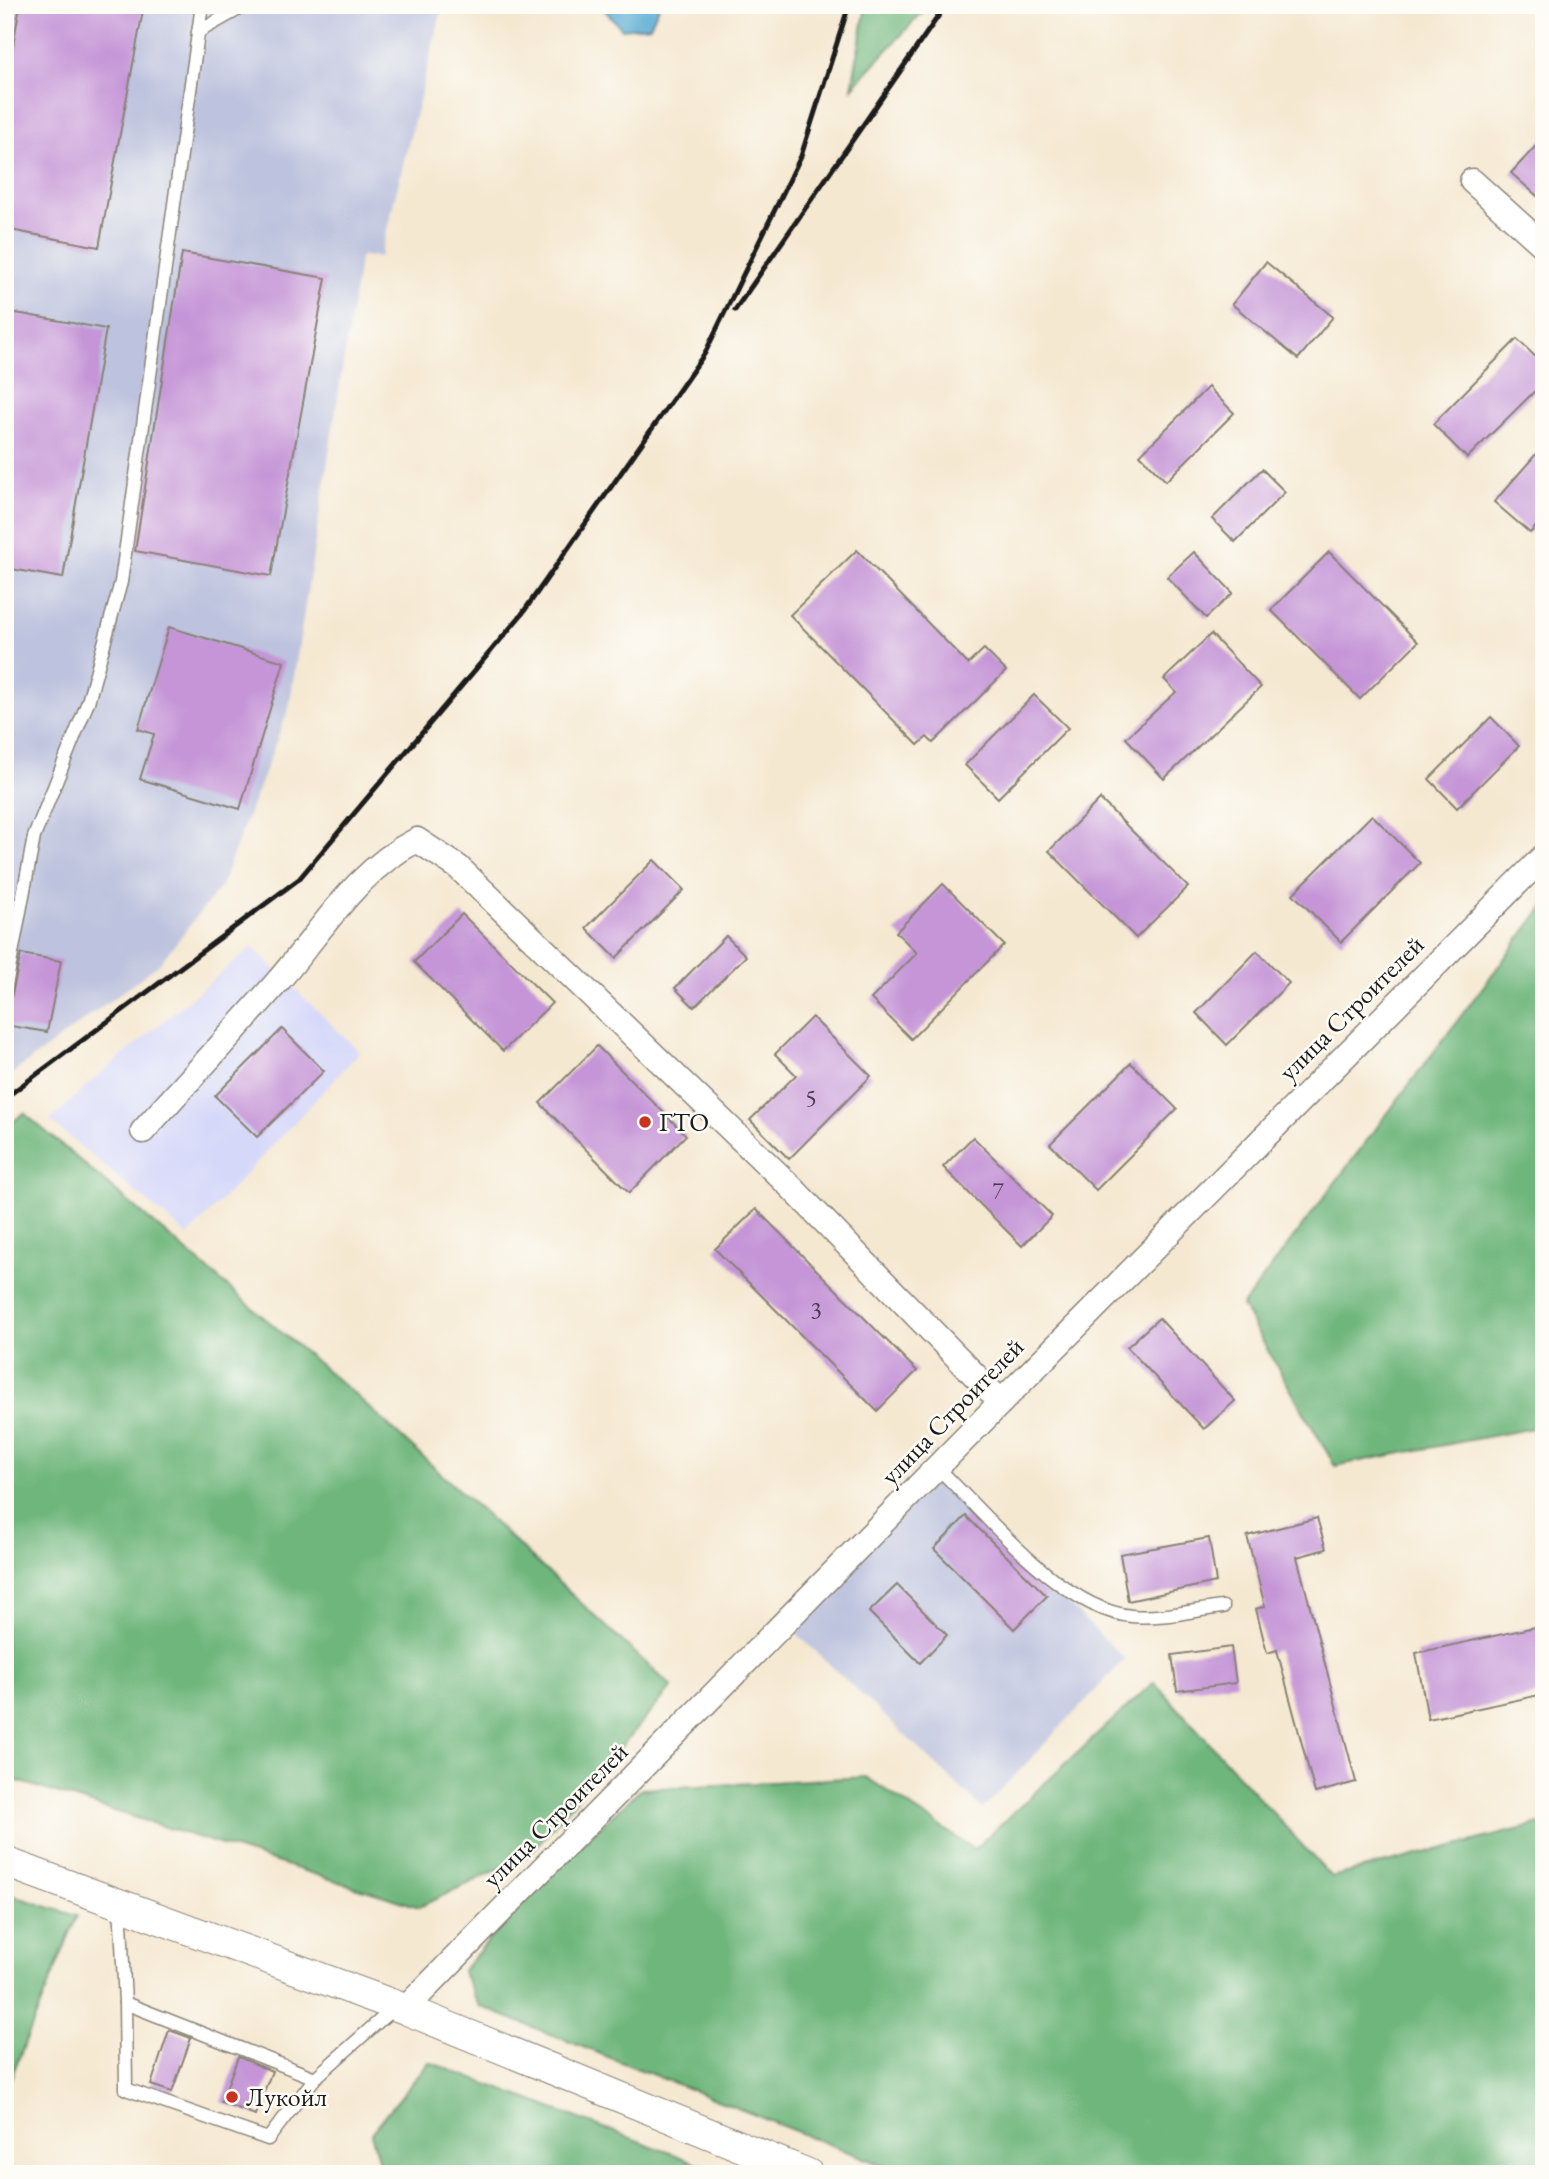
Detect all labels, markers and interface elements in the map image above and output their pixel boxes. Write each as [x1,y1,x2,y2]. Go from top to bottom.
street label: улица Строителей [1271,928,1431,1088]
house number: 5 [805,1083,817,1113]
place label: ГТО [659,1105,709,1139]
marker: ГТО [637,1114,653,1130]
house number: 7 [992,1176,1004,1206]
house number: 3 [810,1295,822,1325]
street label: улица Строителей [873,1330,1031,1492]
street label: улица Строителей [475,1735,635,1895]
place label: Лукойл [246,2080,327,2114]
marker: Лукойл [224,2089,240,2105]

